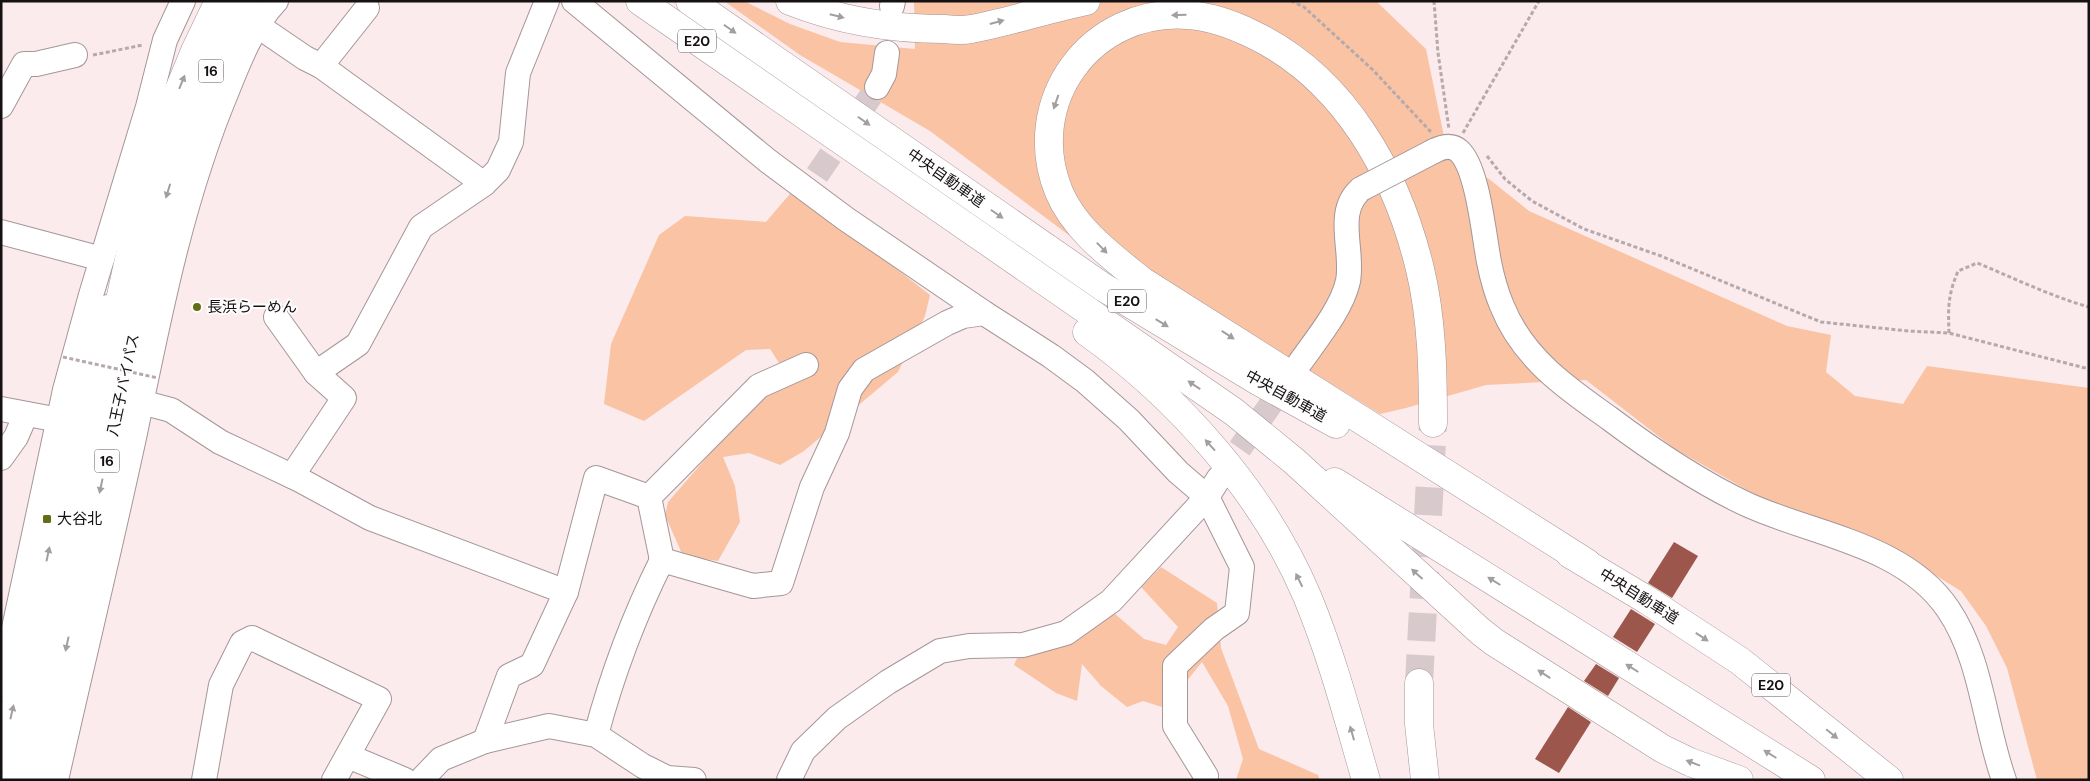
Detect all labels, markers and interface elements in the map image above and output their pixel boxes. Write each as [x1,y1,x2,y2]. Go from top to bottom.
one-way arrow [1170,11,1186,19]
one-way arrow [829,12,844,20]
one-way arrow [990,18,1005,26]
one-way arrow [723,24,737,34]
road number: E20 [678,29,716,52]
road number: 16 [198,59,224,82]
one-way arrow [178,74,186,89]
one-way arrow [1052,95,1059,110]
one-way arrow [857,116,871,126]
street label: 中央自動車道 [903,144,989,212]
one-way arrow [163,183,171,198]
one-way arrow [991,209,1004,219]
one-way arrow [1096,242,1108,254]
road number: E20 [1108,290,1146,312]
place label: 長浜らーめん [207,297,297,317]
marker: 長浜らーめん [191,301,203,313]
one-way arrow [1156,318,1169,327]
one-way arrow [1221,330,1234,340]
street label: 八王子バイパス [102,332,144,438]
street label: 中央自動車道 [1242,365,1330,427]
one-way arrow [1187,380,1200,390]
one-way arrow [1204,439,1216,451]
road number: 16 [94,450,120,472]
one-way arrow [97,478,105,493]
place label: 大谷北 [57,509,102,529]
marker: 大谷北 [41,513,53,525]
one-way arrow [44,546,52,561]
street label: 中央自動車道 [1596,564,1682,628]
one-way arrow [1411,568,1423,580]
one-way arrow [1295,572,1303,587]
one-way arrow [1488,577,1501,586]
one-way arrow [1695,632,1709,641]
one-way arrow [62,637,70,653]
one-way arrow [1625,663,1638,672]
one-way arrow [1538,669,1551,678]
road number: E20 [1752,674,1790,696]
one-way arrow [8,705,16,720]
one-way arrow [1348,725,1356,740]
one-way arrow [1825,728,1838,739]
one-way arrow [1763,749,1776,759]
one-way arrow [1685,759,1700,767]

